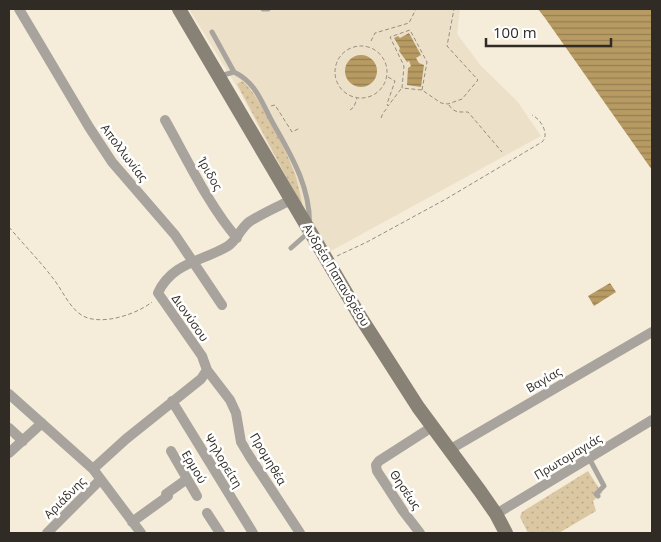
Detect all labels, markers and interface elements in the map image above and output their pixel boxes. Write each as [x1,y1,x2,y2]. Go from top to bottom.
scale bar [486,15,611,47]
text: 100 m [493,22,537,42]
street label: Απολλωνίας [97,120,152,185]
street label: Ίριδος [194,153,227,194]
street label: Ανδρέα Παπανδρέου [299,220,374,329]
street label: Διονύσου [168,291,213,345]
street label: Βαγίας [523,363,565,397]
street label: Προμηθέα [246,429,291,489]
street label: Ψηλορείτη [201,430,246,491]
street label: Πρωτομαγιάς [531,430,605,483]
street label: Ερμού [178,447,211,486]
street label: Θησέως [386,466,425,513]
street label: Αριάδνης [40,473,90,522]

